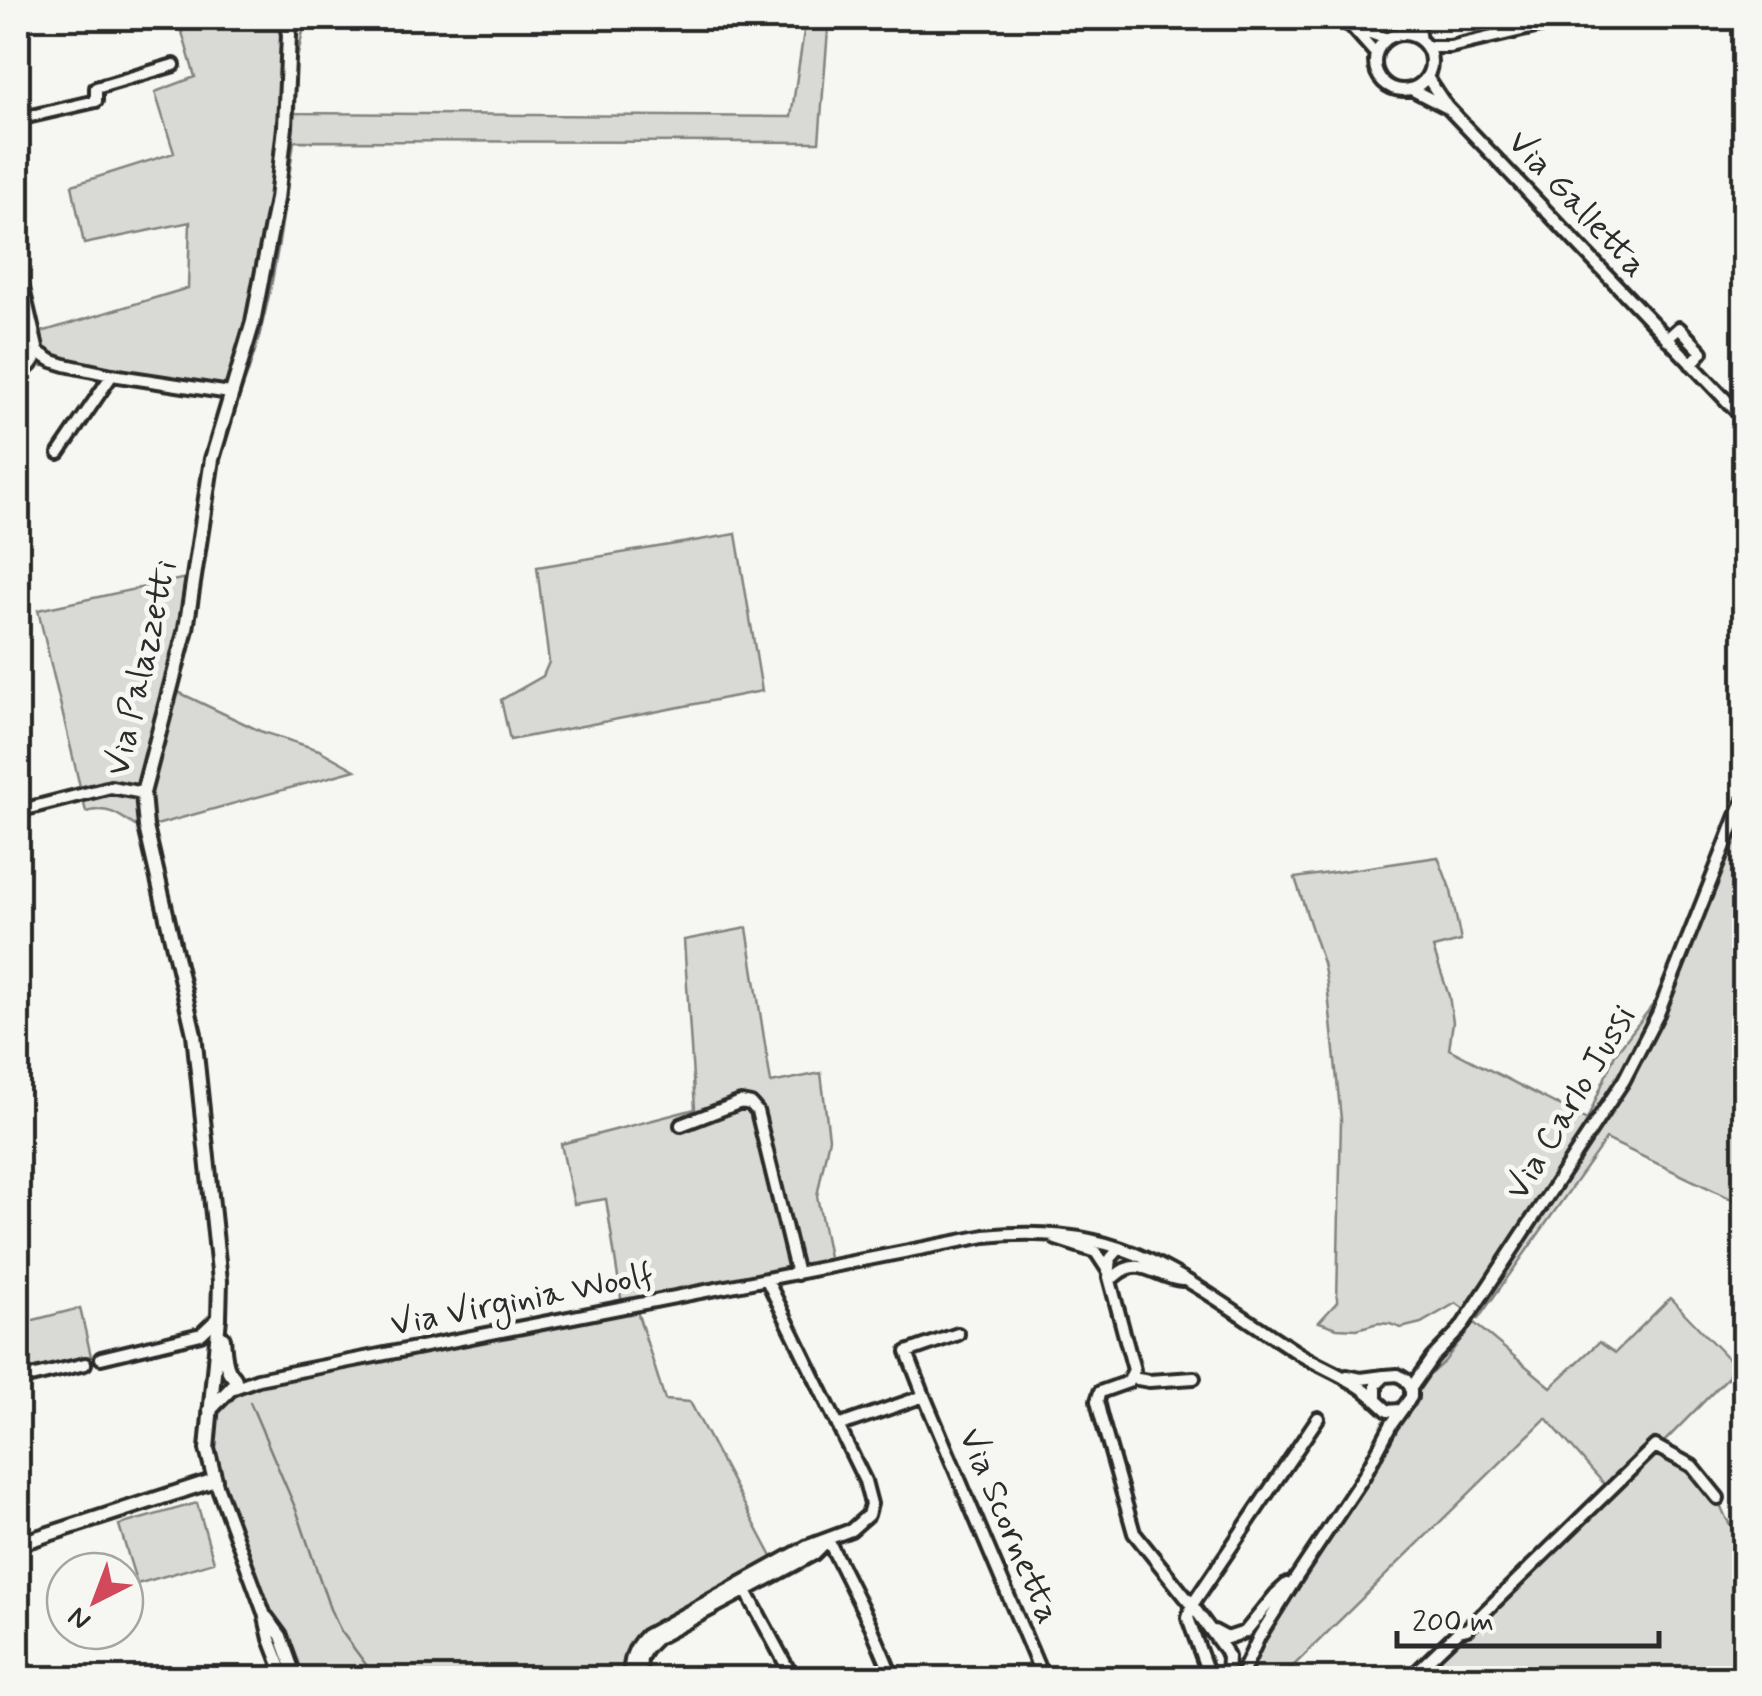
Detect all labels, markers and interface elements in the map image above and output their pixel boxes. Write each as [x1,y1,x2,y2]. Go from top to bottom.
street label: Via Galletta [1497,120,1657,288]
street label: Via Palazzetti [95,556,189,780]
street label: Via Carlo Jussi [1495,997,1647,1209]
street label: Via Virginia Woolf [387,1252,658,1351]
street label: Via Scornetta [947,1421,1071,1631]
north arrow [45,1551,145,1651]
scale bar [1397,1586,1660,1648]
text: N [61,1598,99,1638]
text: 200 m [1412,1603,1494,1642]

